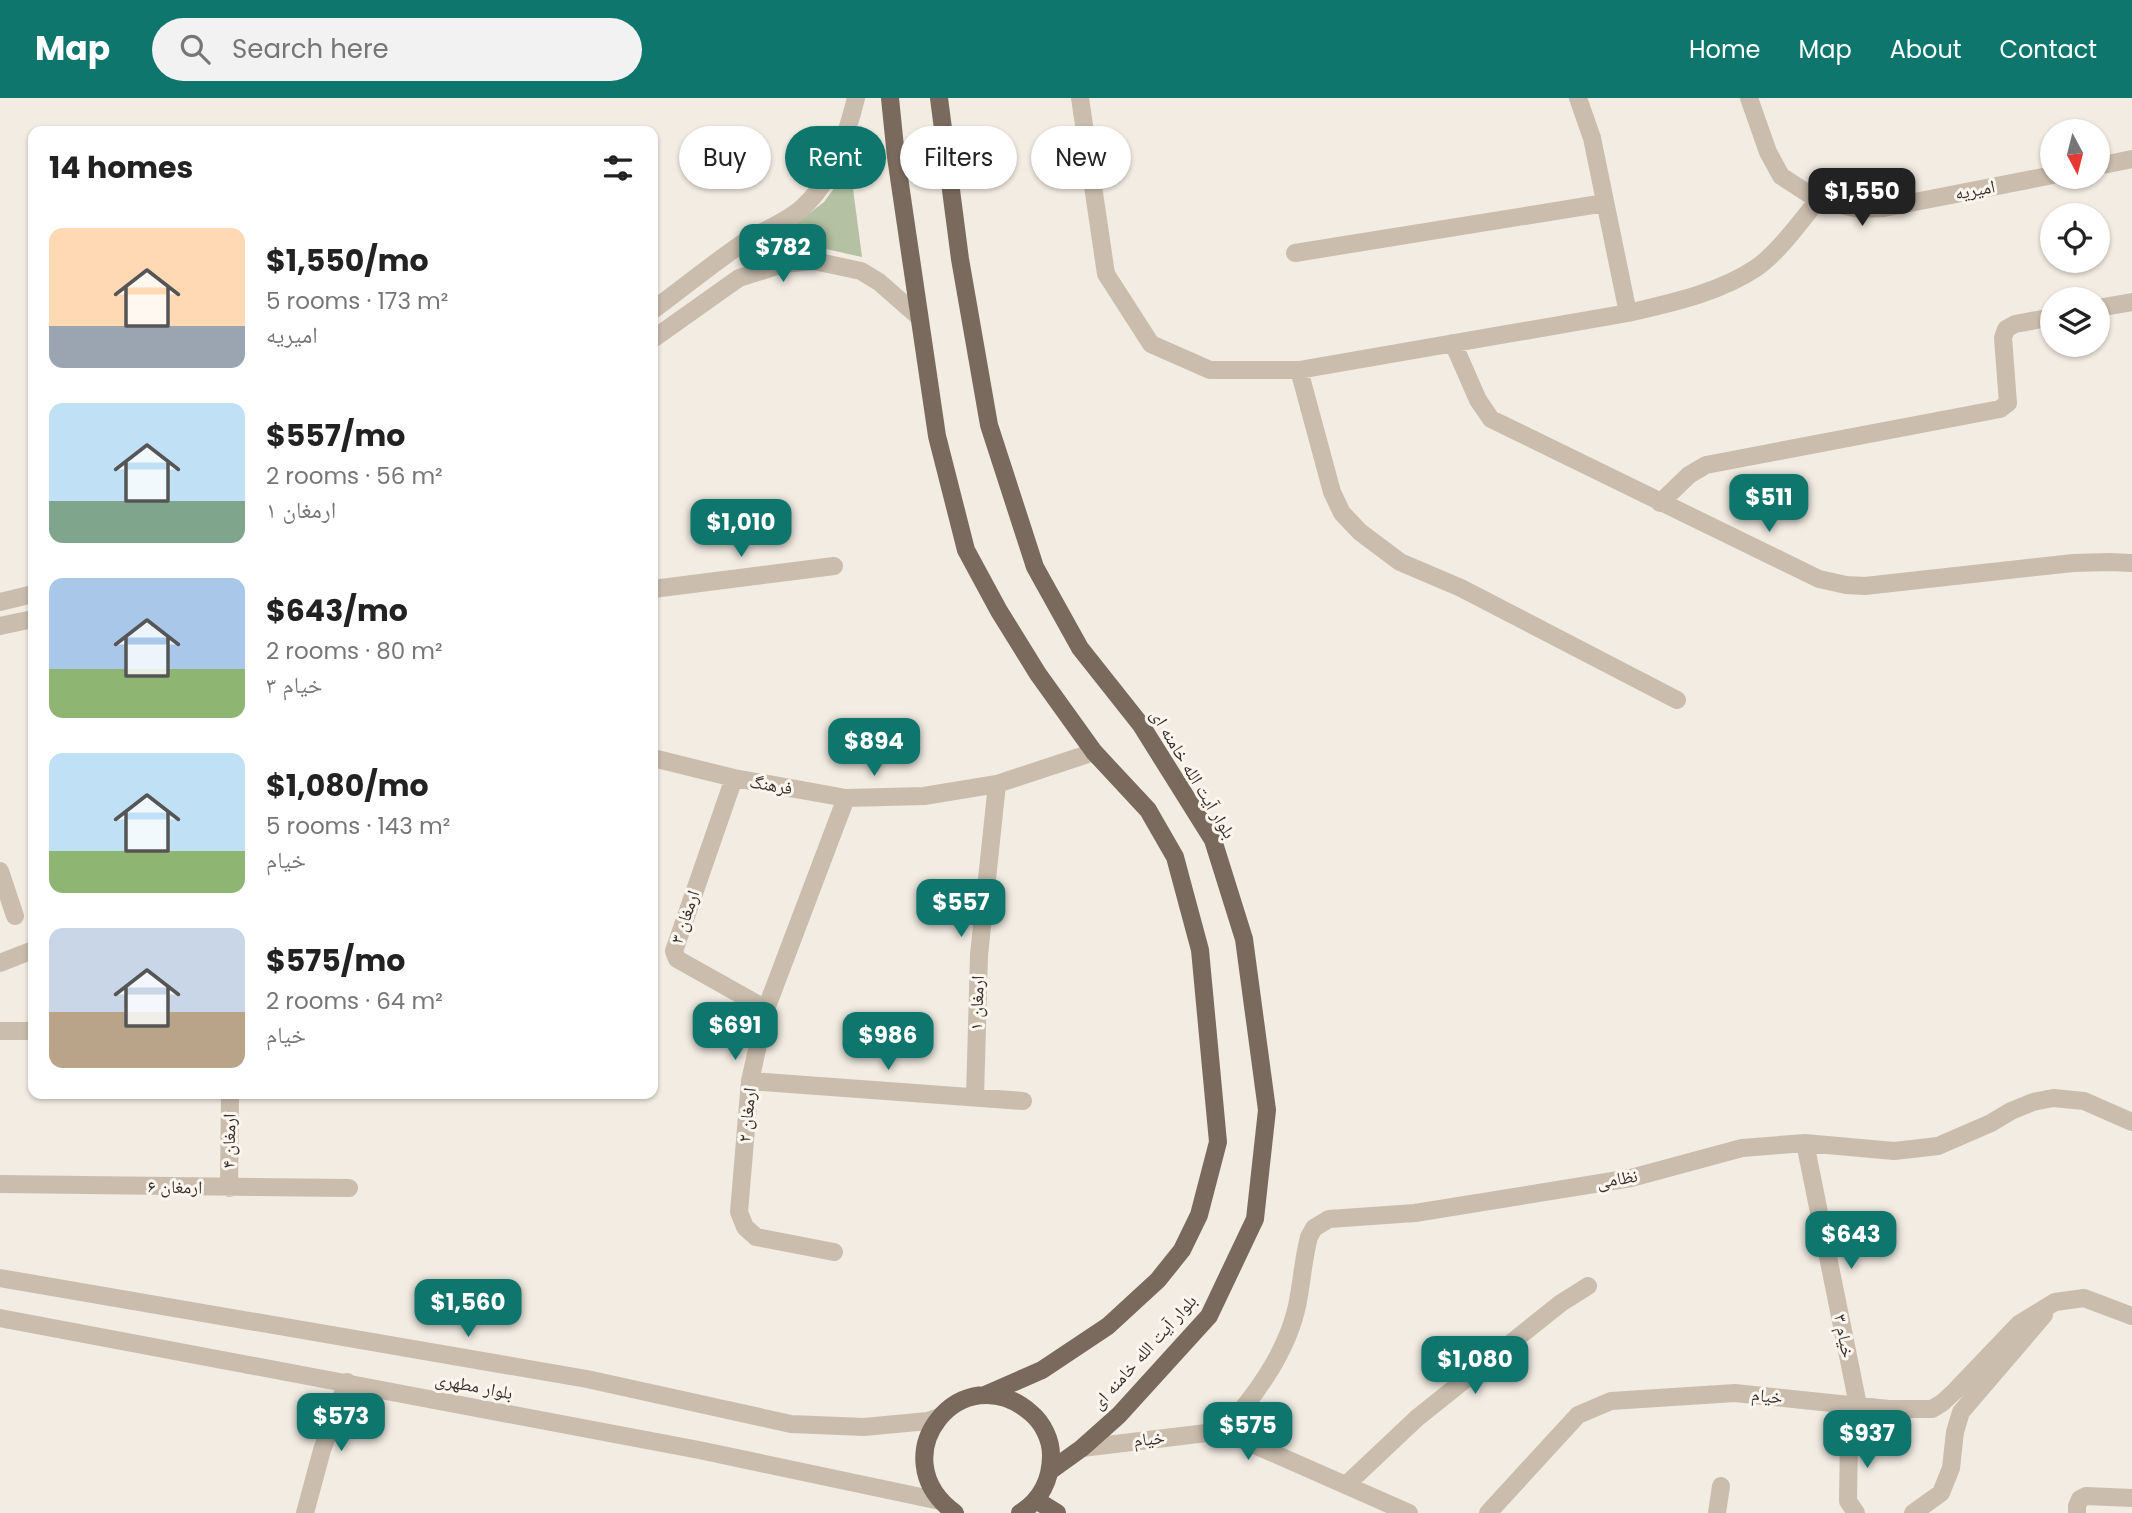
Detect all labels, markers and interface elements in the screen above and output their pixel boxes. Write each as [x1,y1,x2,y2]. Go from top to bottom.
search box [152,18,642,81]
text: Map [35,25,110,72]
icon: search [176,30,214,68]
text: Search here [232,31,389,67]
text: Home [1689,33,1761,66]
text: Map [1799,33,1852,66]
text: About [1890,33,1961,66]
text: Contact [1999,33,2097,66]
north arrow [2040,119,2110,189]
map controls [2040,119,2110,357]
chip: Buy [679,126,771,189]
chip: Rent [785,126,886,189]
chip: Filters [900,126,1017,189]
chip: New [1031,126,1131,189]
text: 14 homes [49,146,193,189]
icon: filters [599,149,637,187]
pin: $1,550 [1805,169,1919,228]
street label: امیریه [1953,173,1997,206]
text: $1,550 [1824,175,1900,207]
button: locate [2040,203,2110,273]
pin: $782 [742,225,824,284]
text: $782 [755,231,811,263]
text: $1,550/mo [266,239,429,282]
icon: home [105,256,189,340]
text: 5 rooms · 173 m² [266,285,448,317]
button: layers [2040,287,2110,357]
text: امیریه [266,319,318,351]
text: $557/mo [266,414,405,457]
icon: home [105,431,189,515]
text: 2 rooms · 56 m² [266,460,443,492]
pin: $511 [1728,474,1810,534]
text: $511 [1745,481,1793,513]
text: ارمغان ۱ [266,494,336,526]
pin: $1,010 [684,500,798,559]
text: $1,010 [706,506,776,538]
text: $643/mo [266,589,408,632]
icon: home [105,606,189,690]
text: 2 rooms · 80 m² [266,635,443,667]
text: خیام ۳ [266,669,322,701]
street label: بلوار آیت الله خامنه ای [1145,704,1242,843]
pin: $894 [833,718,915,778]
text: $894 [844,725,904,757]
text: $1,080/mo [266,764,429,807]
street label: فرهنگ [748,768,795,801]
icon: home [105,781,189,865]
text: 5 rooms · 143 m² [266,810,450,842]
text: خیام [266,844,306,876]
pin: $557 [920,880,1002,939]
text: $557 [932,886,990,918]
street label: ارمغان ۳ [664,887,705,947]
text: $575/mo [266,939,405,982]
icon: home [105,956,189,1040]
street label: ارمغان ۱ [963,975,990,1031]
text: 2 rooms · 64 m² [266,985,443,1017]
pin: $691 [694,1002,776,1062]
text: $691 [709,1009,761,1041]
pin: $986 [847,1012,929,1072]
text: خیام [266,1019,306,1051]
text: $986 [859,1019,917,1051]
street label: ارمغان ۲ [731,1086,762,1144]
street label: ارمغان ۴ [216,1113,241,1169]
street label: نظامی [1594,1163,1640,1194]
street label: ارمغان ۶ [147,1174,203,1199]
pin: $643 [1810,1212,1892,1271]
text: $643 [1821,1218,1881,1250]
pin: $1,560 [411,1280,525,1339]
text: $1,560 [431,1286,505,1318]
street label: بلوار آیت الله خامنه ای [1085,1289,1202,1415]
street label: خیام ۳ [1828,1312,1861,1360]
pin: $1,080 [1418,1336,1532,1396]
text: $1,080 [1437,1343,1513,1375]
street label: بلوار مطهری [433,1366,515,1405]
street label: خیام [1750,1381,1784,1410]
pin: $573 [300,1394,382,1453]
text: $573 [313,1400,369,1432]
pin: $575 [1207,1402,1289,1462]
text: $575 [1219,1409,1277,1441]
pin: $937 [1826,1410,1908,1470]
text: $937 [1839,1417,1895,1449]
street label: خیام [1132,1424,1166,1453]

